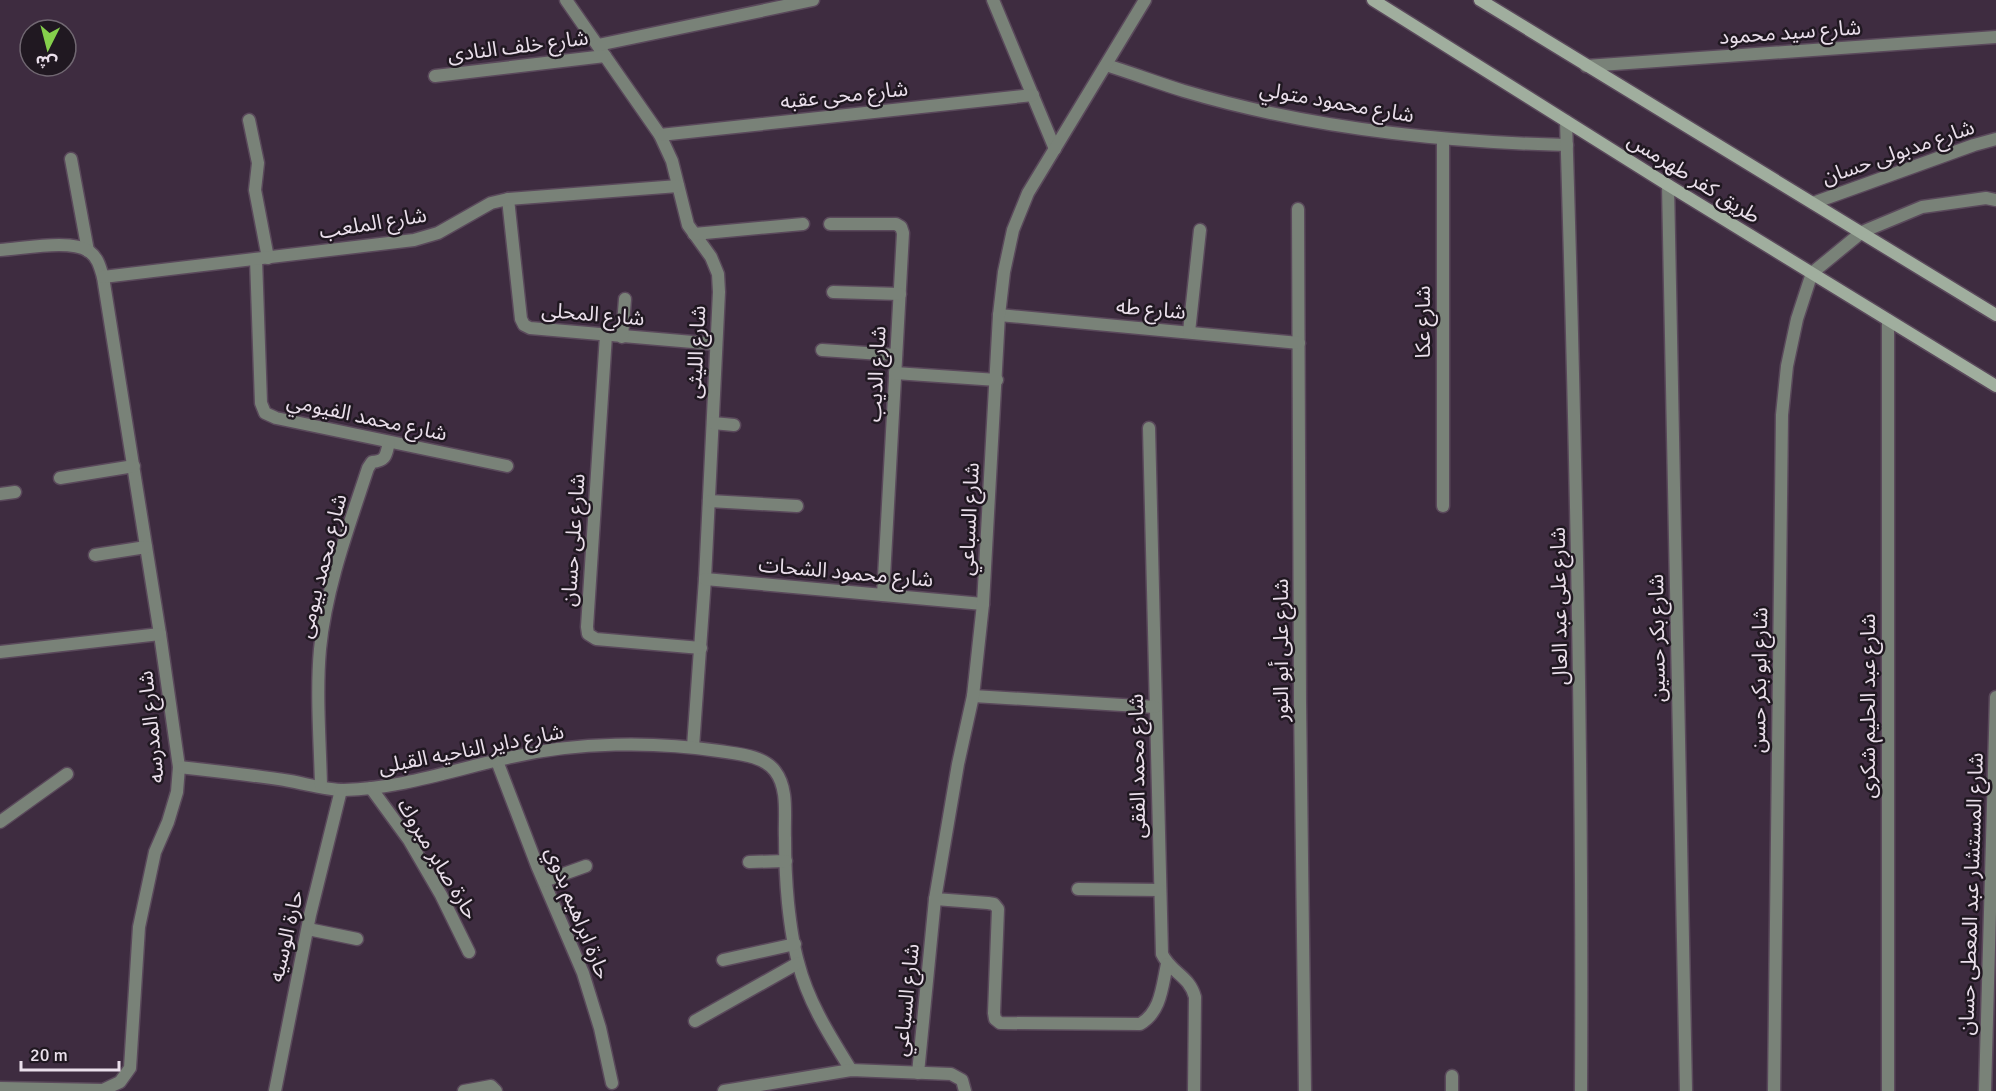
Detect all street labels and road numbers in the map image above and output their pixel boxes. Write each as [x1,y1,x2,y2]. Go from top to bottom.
street label: شارع سيد محمود [1718,14,1862,52]
street label: شارع خلف النادى [446,24,590,70]
street label: شارع محى عقبه [779,75,909,117]
street label: شارع محمود متولي [1257,76,1416,131]
street label: شارع مدبولى حسان [1818,114,1978,192]
street label: طريق كفر طهرمس [1623,127,1765,229]
street label: شارع الملعب [317,202,429,246]
street label: شارع عكا [1410,286,1438,358]
street label: شارع طه [1115,293,1187,327]
street label: شارع المحلى [540,297,646,333]
street label: شارع الليثى [681,305,713,399]
street label: شارع الديب [860,325,894,423]
street label: شارع محمد الفيومي [284,387,449,449]
street label: شارع السباعي [953,462,988,576]
street label: شارع على حسان [555,473,593,607]
street label: شارع محمد بيومى [292,491,354,641]
street label: شارع على عبد العال [1545,527,1575,685]
street label: شارع محمود الشحات [757,551,934,595]
street label: شارع بكر حسين [1643,574,1673,702]
street label: شارع على أبو النور [1268,579,1296,722]
street label: شارع ابو بكر حسن [1745,607,1775,753]
street label: شارع عبد الحليم شكرى [1855,614,1883,798]
street label: شارع المدرسه [132,669,172,785]
street label: شارع محمد الفقى [1123,693,1153,839]
street label: شارع داير الناحيه القبلى [376,718,566,782]
street label: شارع المستشار عبد المعطى حسان [1953,752,1991,1036]
street label: حارة صابر مبروك [392,794,484,924]
street label: حارة ابراهيم بدوي [537,843,616,984]
street label: حارة الوسيه [263,888,309,984]
street label: شارع السباعي [887,942,928,1058]

